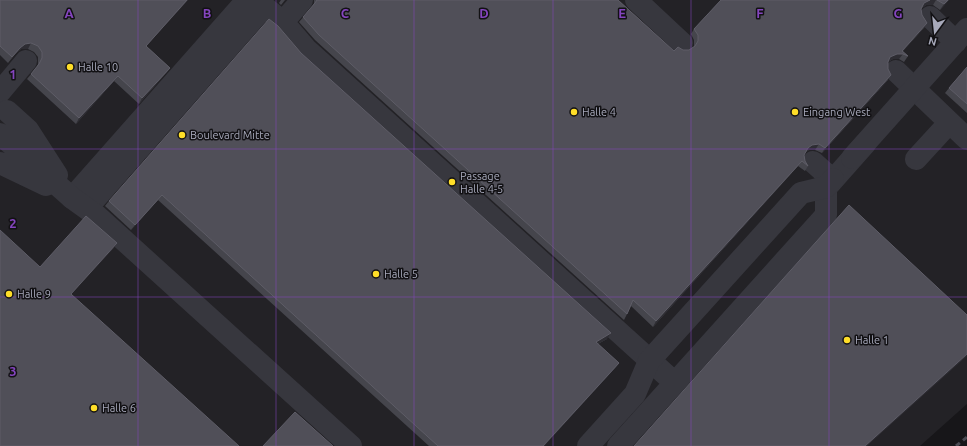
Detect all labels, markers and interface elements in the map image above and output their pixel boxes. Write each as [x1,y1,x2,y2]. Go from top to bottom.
text: A [64,6,74,20]
text: B [203,6,212,20]
text: C [341,6,350,20]
text: D [479,6,489,20]
text: E [618,6,626,20]
text: F [756,6,764,20]
text: G [894,6,903,20]
north arrow [915,12,955,52]
text: N [927,35,938,49]
place label: Halle 10 [78,61,118,73]
marker: Halle 10 [65,62,75,72]
text: 1 [9,67,17,81]
place label: Halle 4 [582,106,616,118]
place label: Eingang West [803,106,871,118]
marker: Halle 4 [569,107,579,117]
marker: Eingang West [790,107,800,117]
place label: Boulevard Mitte [190,129,270,141]
marker: Boulevard Mitte [177,130,187,140]
place label: Passage Halle 4-5 [460,170,503,195]
marker: Passage Halle 4-5 [447,177,457,187]
text: 2 [9,216,17,230]
place label: Halle 5 [384,268,418,280]
marker: Halle 5 [371,269,381,279]
place label: Halle 9 [17,288,51,300]
marker: Halle 9 [4,289,14,299]
place label: Halle 1 [855,334,889,346]
marker: Halle 1 [842,335,852,345]
text: 3 [9,364,17,378]
place label: Halle 6 [102,402,136,414]
marker: Halle 6 [89,403,99,413]

